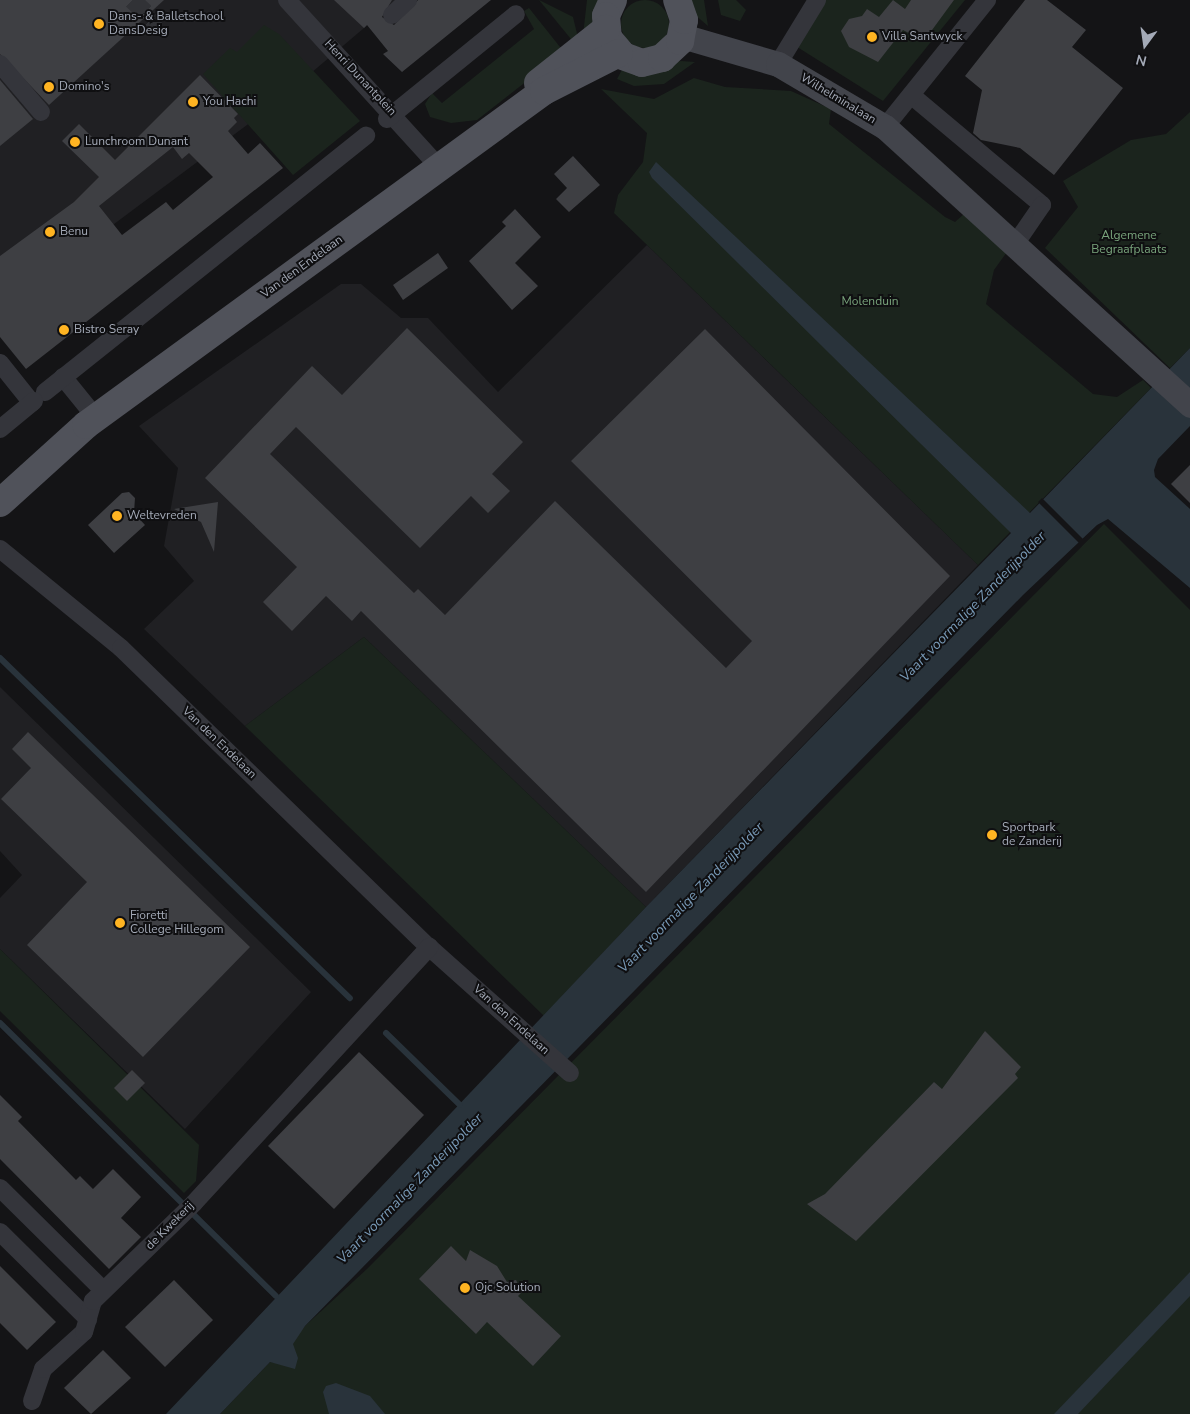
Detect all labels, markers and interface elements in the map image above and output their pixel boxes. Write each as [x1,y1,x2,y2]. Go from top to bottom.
place label: Dans- & Balletschool DansDesig [109,10,224,38]
marker: Dans- & Balletschool DansDesig [93,18,105,30]
north arrow [1120,20,1170,70]
place label: Villa Santwyck [882,30,962,44]
marker: Villa Santwyck [866,31,878,43]
street label: Henri Dunantplein [321,37,399,119]
text: N [1134,50,1149,71]
street label: Wilhelminalaan [798,71,878,127]
place label: Domino's [59,80,110,94]
marker: Domino's [43,81,55,93]
place label: You Hachi [203,95,256,109]
marker: You Hachi [187,96,199,108]
place label: Lunchroom Dunant [85,135,188,149]
marker: Lunchroom Dunant [69,136,81,148]
place label: Benu [60,225,88,239]
marker: Benu [44,226,56,238]
park label: Algemene Begraafplaats [1091,229,1167,257]
street label: Van den Endelaan [258,233,346,301]
park label: Molenduin [842,295,898,309]
place label: Bistro Seray [74,323,139,337]
marker: Bistro Seray [58,324,70,336]
place label: Weltevreden [127,509,197,523]
marker: Weltevreden [111,510,123,522]
water label: Vaart voormalige Zanderijpolder [897,528,1049,686]
street label: Van den Endelaan [179,704,259,782]
water label: Vaart voormalige Zanderijpolder [615,819,767,977]
place label: Sportpark de Zanderij [1002,821,1062,849]
marker: Sportpark de Zanderij [986,829,998,841]
place label: Fioretti College Hillegom [130,909,224,937]
marker: Fioretti College Hillegom [114,917,126,929]
street label: Van den Endelaan [470,982,552,1058]
water label: Vaart voormalige Zanderijpolder [334,1110,486,1268]
street label: de Kwekerij [143,1199,197,1253]
place label: Ojc Solution [475,1281,540,1295]
marker: Ojc Solution [459,1282,471,1294]

